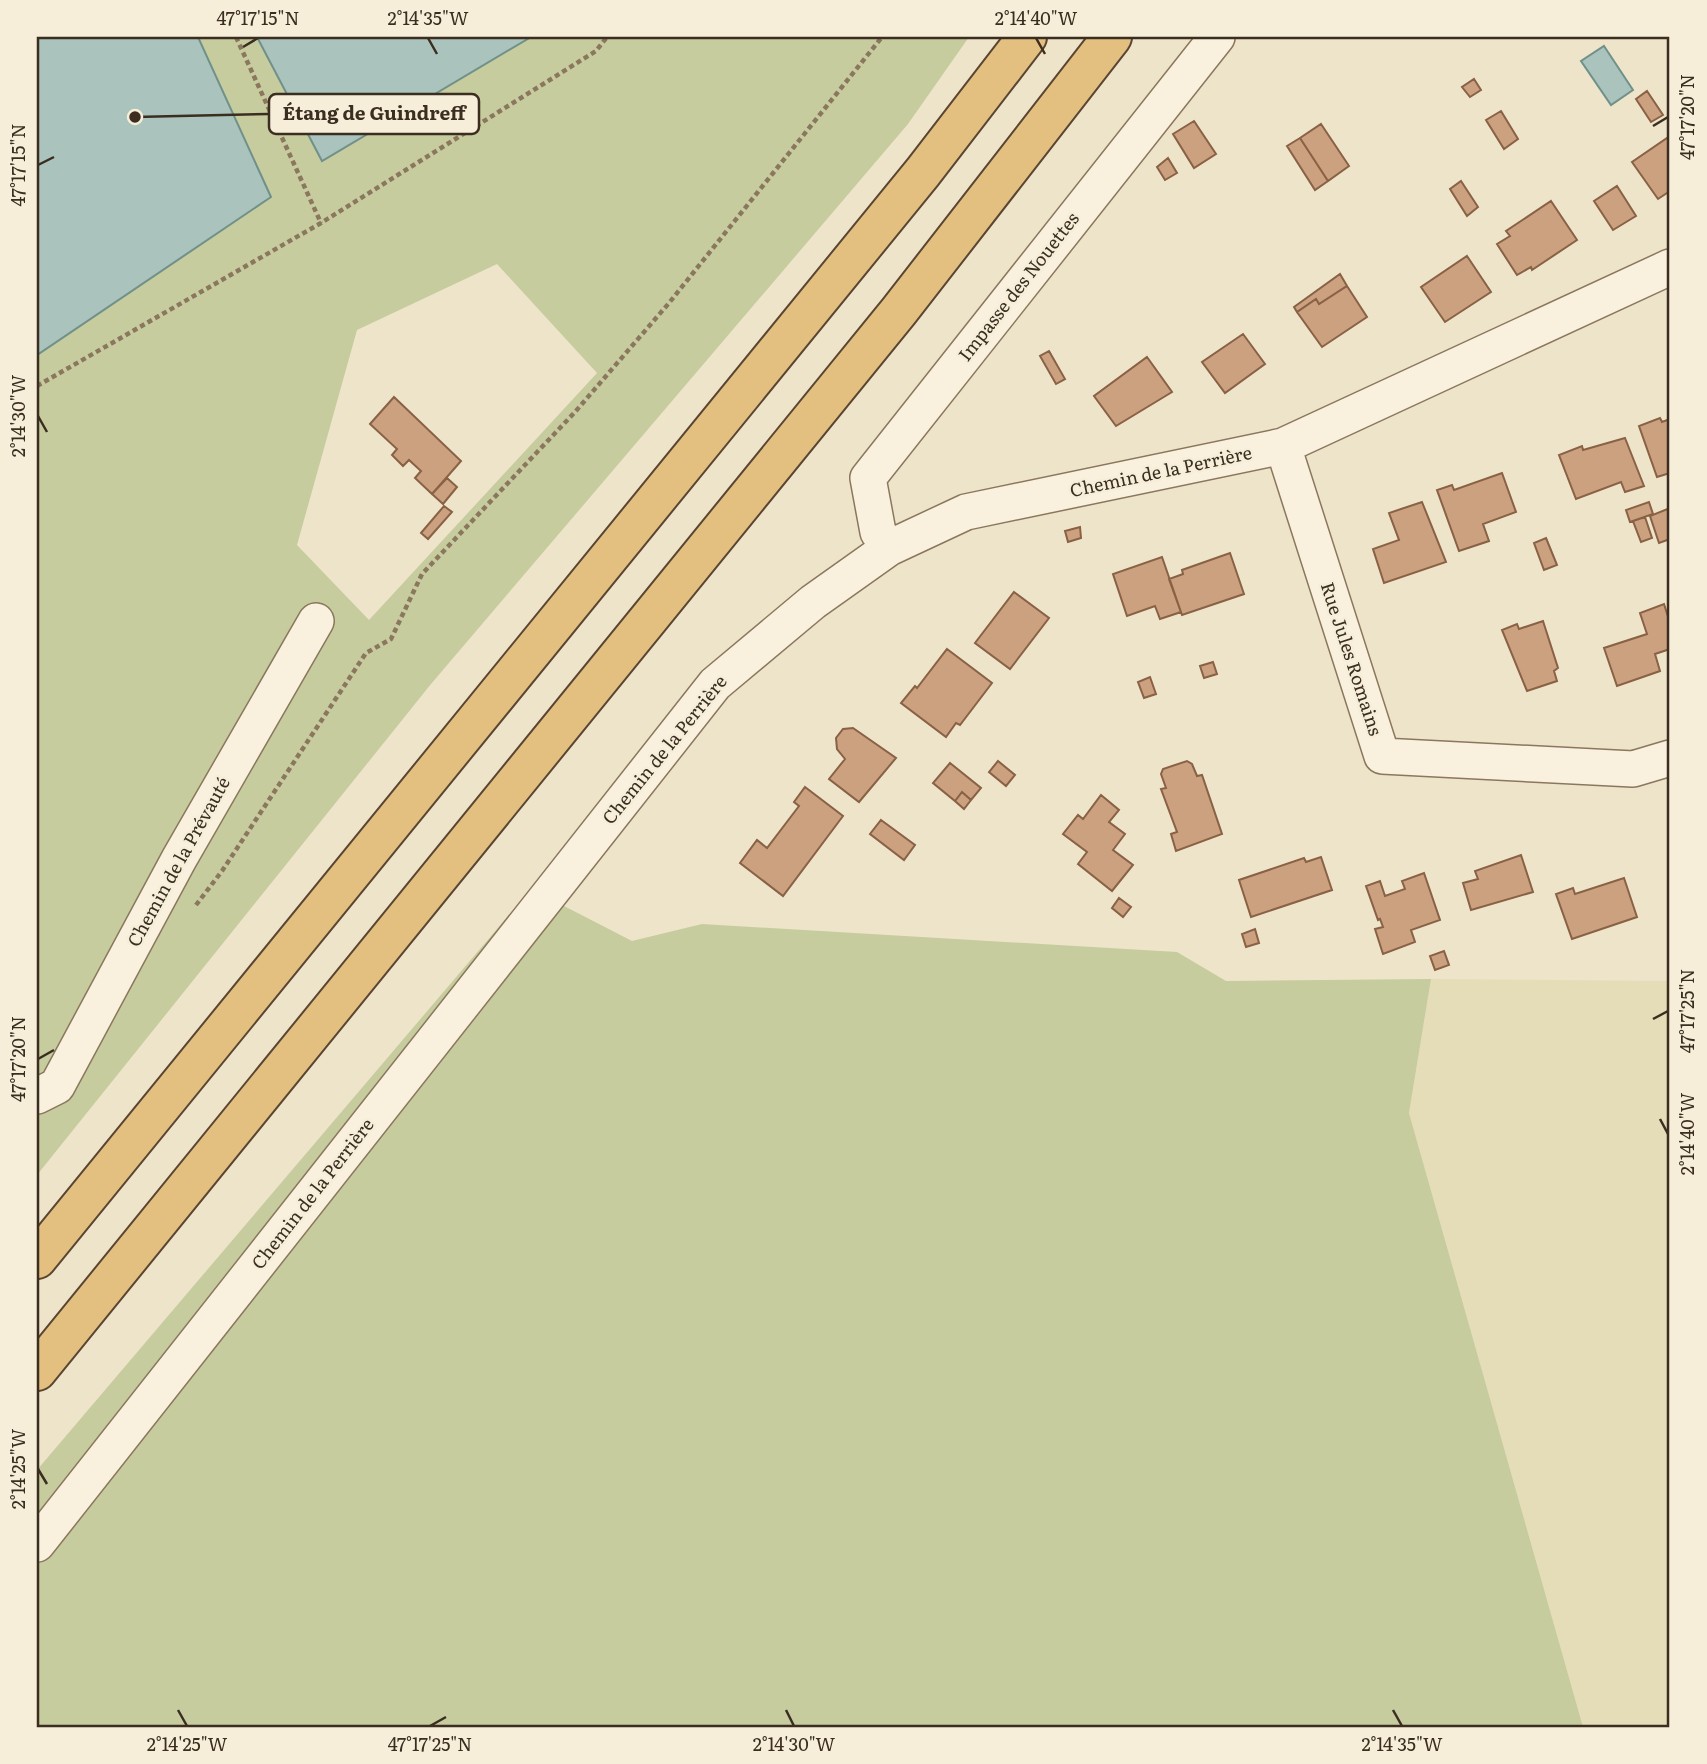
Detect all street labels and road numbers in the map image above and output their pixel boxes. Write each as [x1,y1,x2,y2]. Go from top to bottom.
street label: Impasse des Nouettes [951,206,1085,366]
street label: Chemin de la Perrière [1067,438,1254,503]
street label: Rue Jules Romains [1315,578,1390,739]
street label: Chemin de la Perrière [595,669,733,830]
street label: Chemin de la Prévauté [120,771,236,951]
street label: Chemin de la Perrière [244,1112,380,1274]

